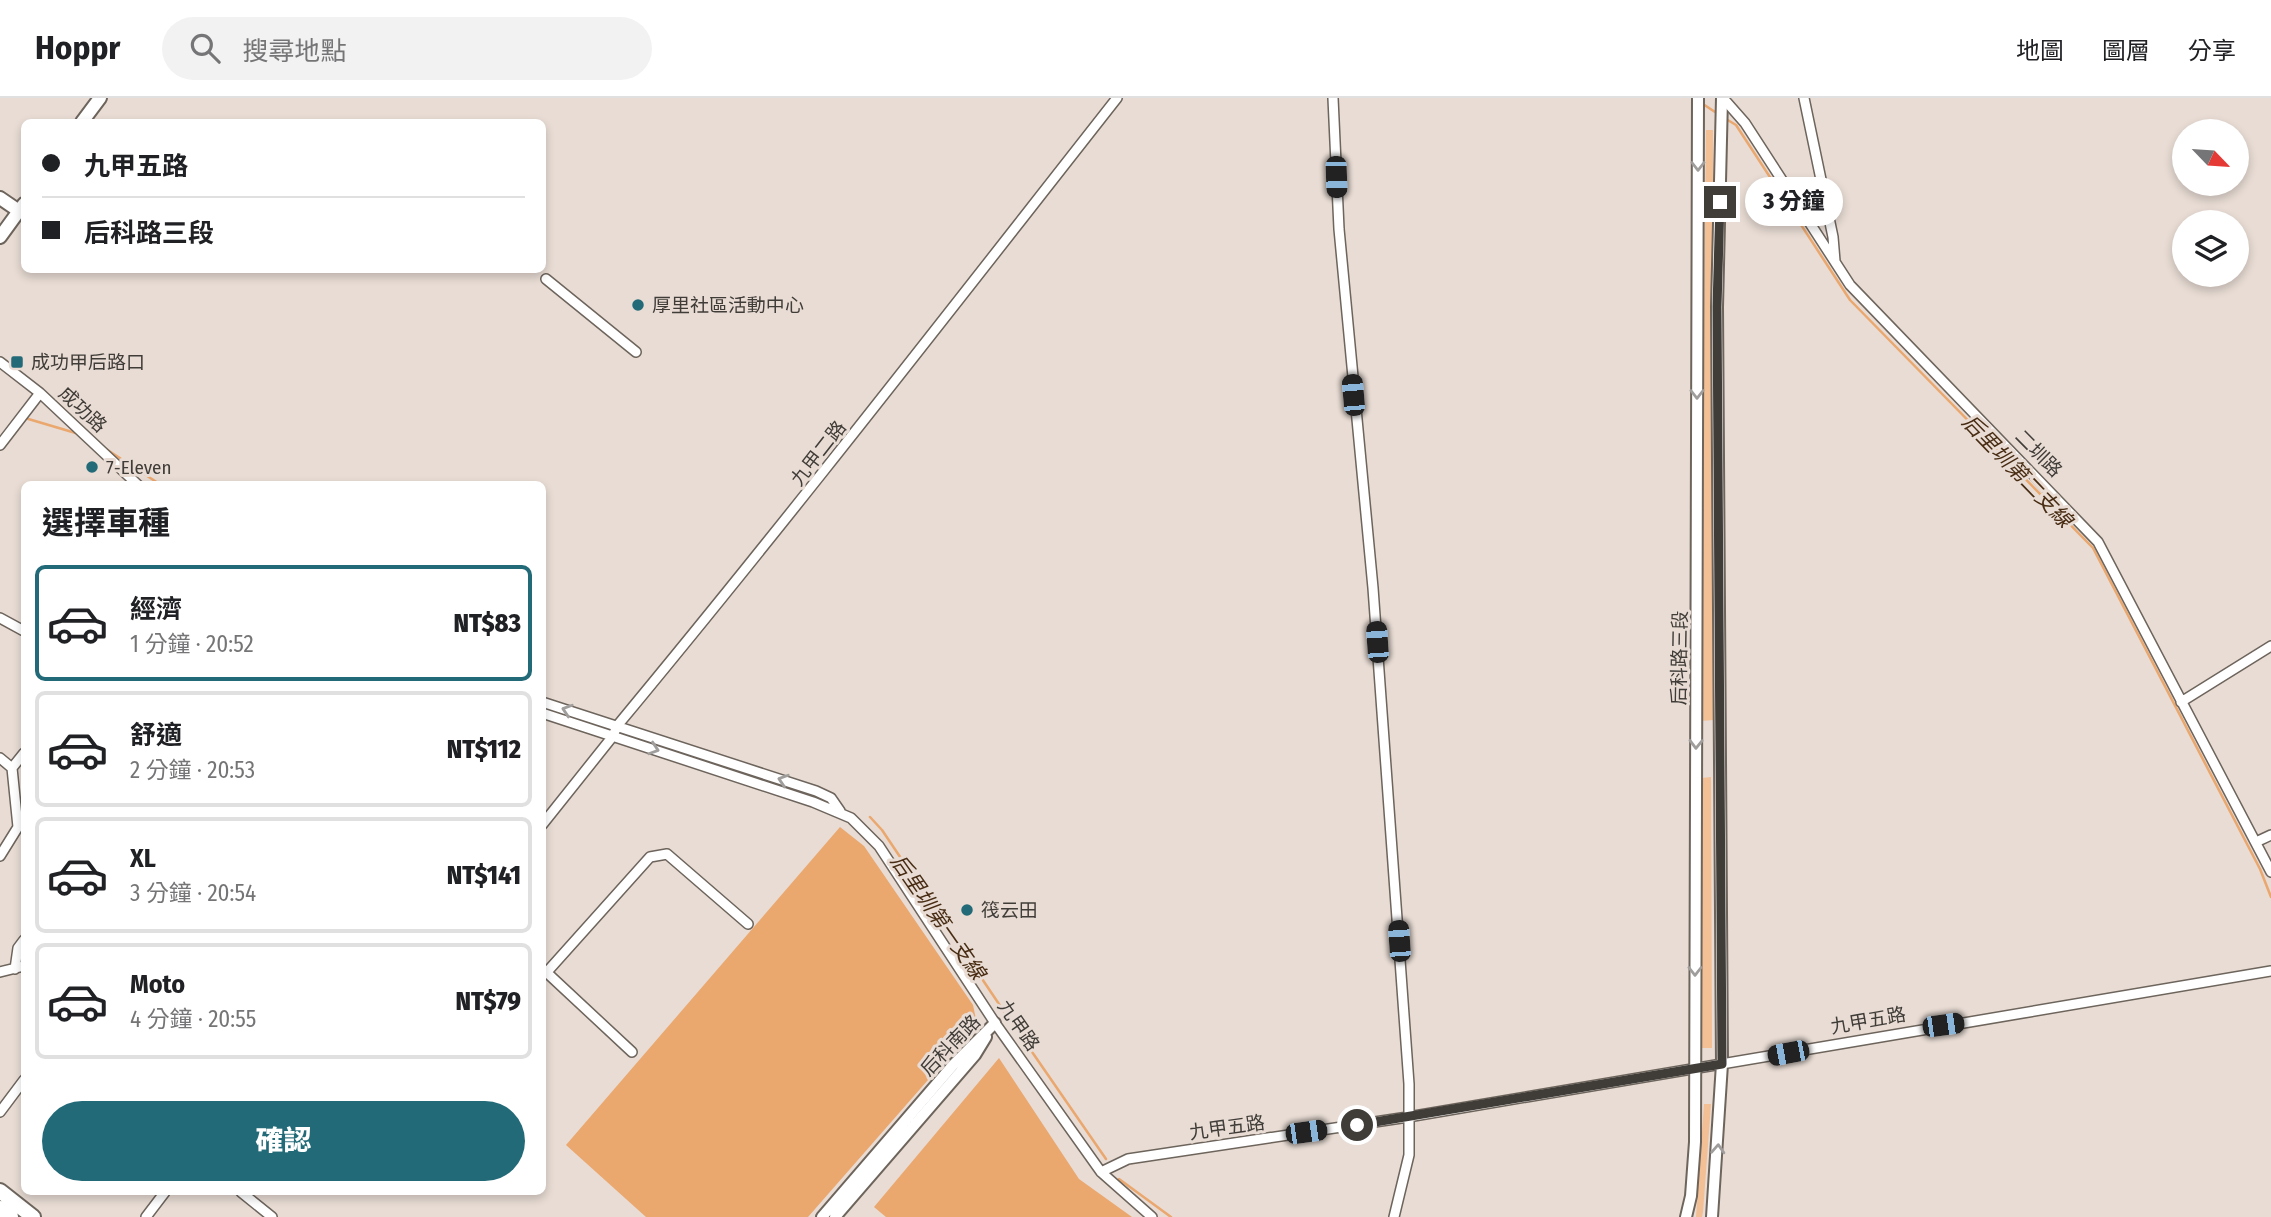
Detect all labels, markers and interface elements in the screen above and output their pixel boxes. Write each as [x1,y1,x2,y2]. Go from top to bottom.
search box [162,17,652,80]
text: Hoppr [35,28,120,68]
icon: search [186,29,224,67]
text: 搜尋地點 [242,36,346,67]
text: 地圖 [2016,37,2064,65]
text: 圖層 [2102,37,2150,65]
text: 分享 [2188,37,2236,65]
north arrow [2172,119,2249,196]
map controls [2172,119,2249,287]
text: 九甲五路 [84,151,188,182]
car [1325,156,1348,198]
one-way arrow [1690,161,1706,172]
callout: 3 分鐘 [1744,178,1842,226]
route end [1704,186,1736,218]
text: 3 分鐘 [1763,187,1825,215]
button: layers [2172,210,2249,287]
text: 后科路三段 [84,218,214,249]
place label: 厚里社區活動中心 [652,294,804,317]
marker: 厚里社區活動中心 [630,297,646,313]
place label: 成功甲后路口 [31,351,145,374]
marker: 成功甲后路口 [9,354,25,370]
car [1341,373,1366,417]
street label: 成功路 [54,382,111,437]
one-way arrow [1689,389,1705,399]
water label: 后里圳第二支線 [1957,409,2079,534]
street label: 九甲二路 [786,416,851,490]
street label: 二圳路 [2010,425,2067,482]
place label: 7-Eleven [106,456,172,479]
marker: 7-Eleven [84,459,100,475]
text: 選擇車種 [42,504,170,542]
icon: car [46,592,109,655]
text: 經濟 [130,594,182,625]
text: NT$83 [454,608,521,639]
street label: 后科路三段 [1667,610,1692,706]
car [1366,620,1389,664]
text: 1 分鐘 · 20:52 [130,630,254,658]
one-way arrow [561,704,574,718]
icon: car [46,718,109,781]
text: 舒適 [130,720,182,751]
text: NT$112 [447,734,521,765]
one-way arrow [1688,738,1703,749]
one-way arrow [647,741,660,755]
text: 2 分鐘 · 20:53 [130,756,255,784]
one-way arrow [778,774,790,788]
text: XL [130,843,156,874]
icon: car [46,844,109,907]
water label: 后里圳第一支線 [885,849,992,986]
text: NT$141 [447,860,521,891]
text: 3 分鐘 · 20:54 [130,879,256,907]
place label: 筏云田 [981,899,1038,922]
marker: 筏云田 [959,902,975,918]
car [1388,919,1411,963]
one-way arrow [1687,966,1703,977]
text: Moto [130,969,185,1000]
icon: car [46,970,109,1033]
text: NT$79 [456,986,521,1017]
street label: 九甲路 [993,995,1044,1055]
street label: 九甲五路 [1829,1003,1908,1038]
text: 4 分鐘 · 20:55 [130,1005,256,1033]
street label: 后科南路 [916,1010,985,1081]
car [1921,1012,1966,1038]
car [1766,1039,1811,1067]
button: 確認 [42,1101,525,1181]
route start [1341,1109,1373,1141]
street label: 九甲五路 [1188,1111,1266,1144]
car [1284,1119,1329,1145]
one-way arrow [1711,1144,1726,1155]

